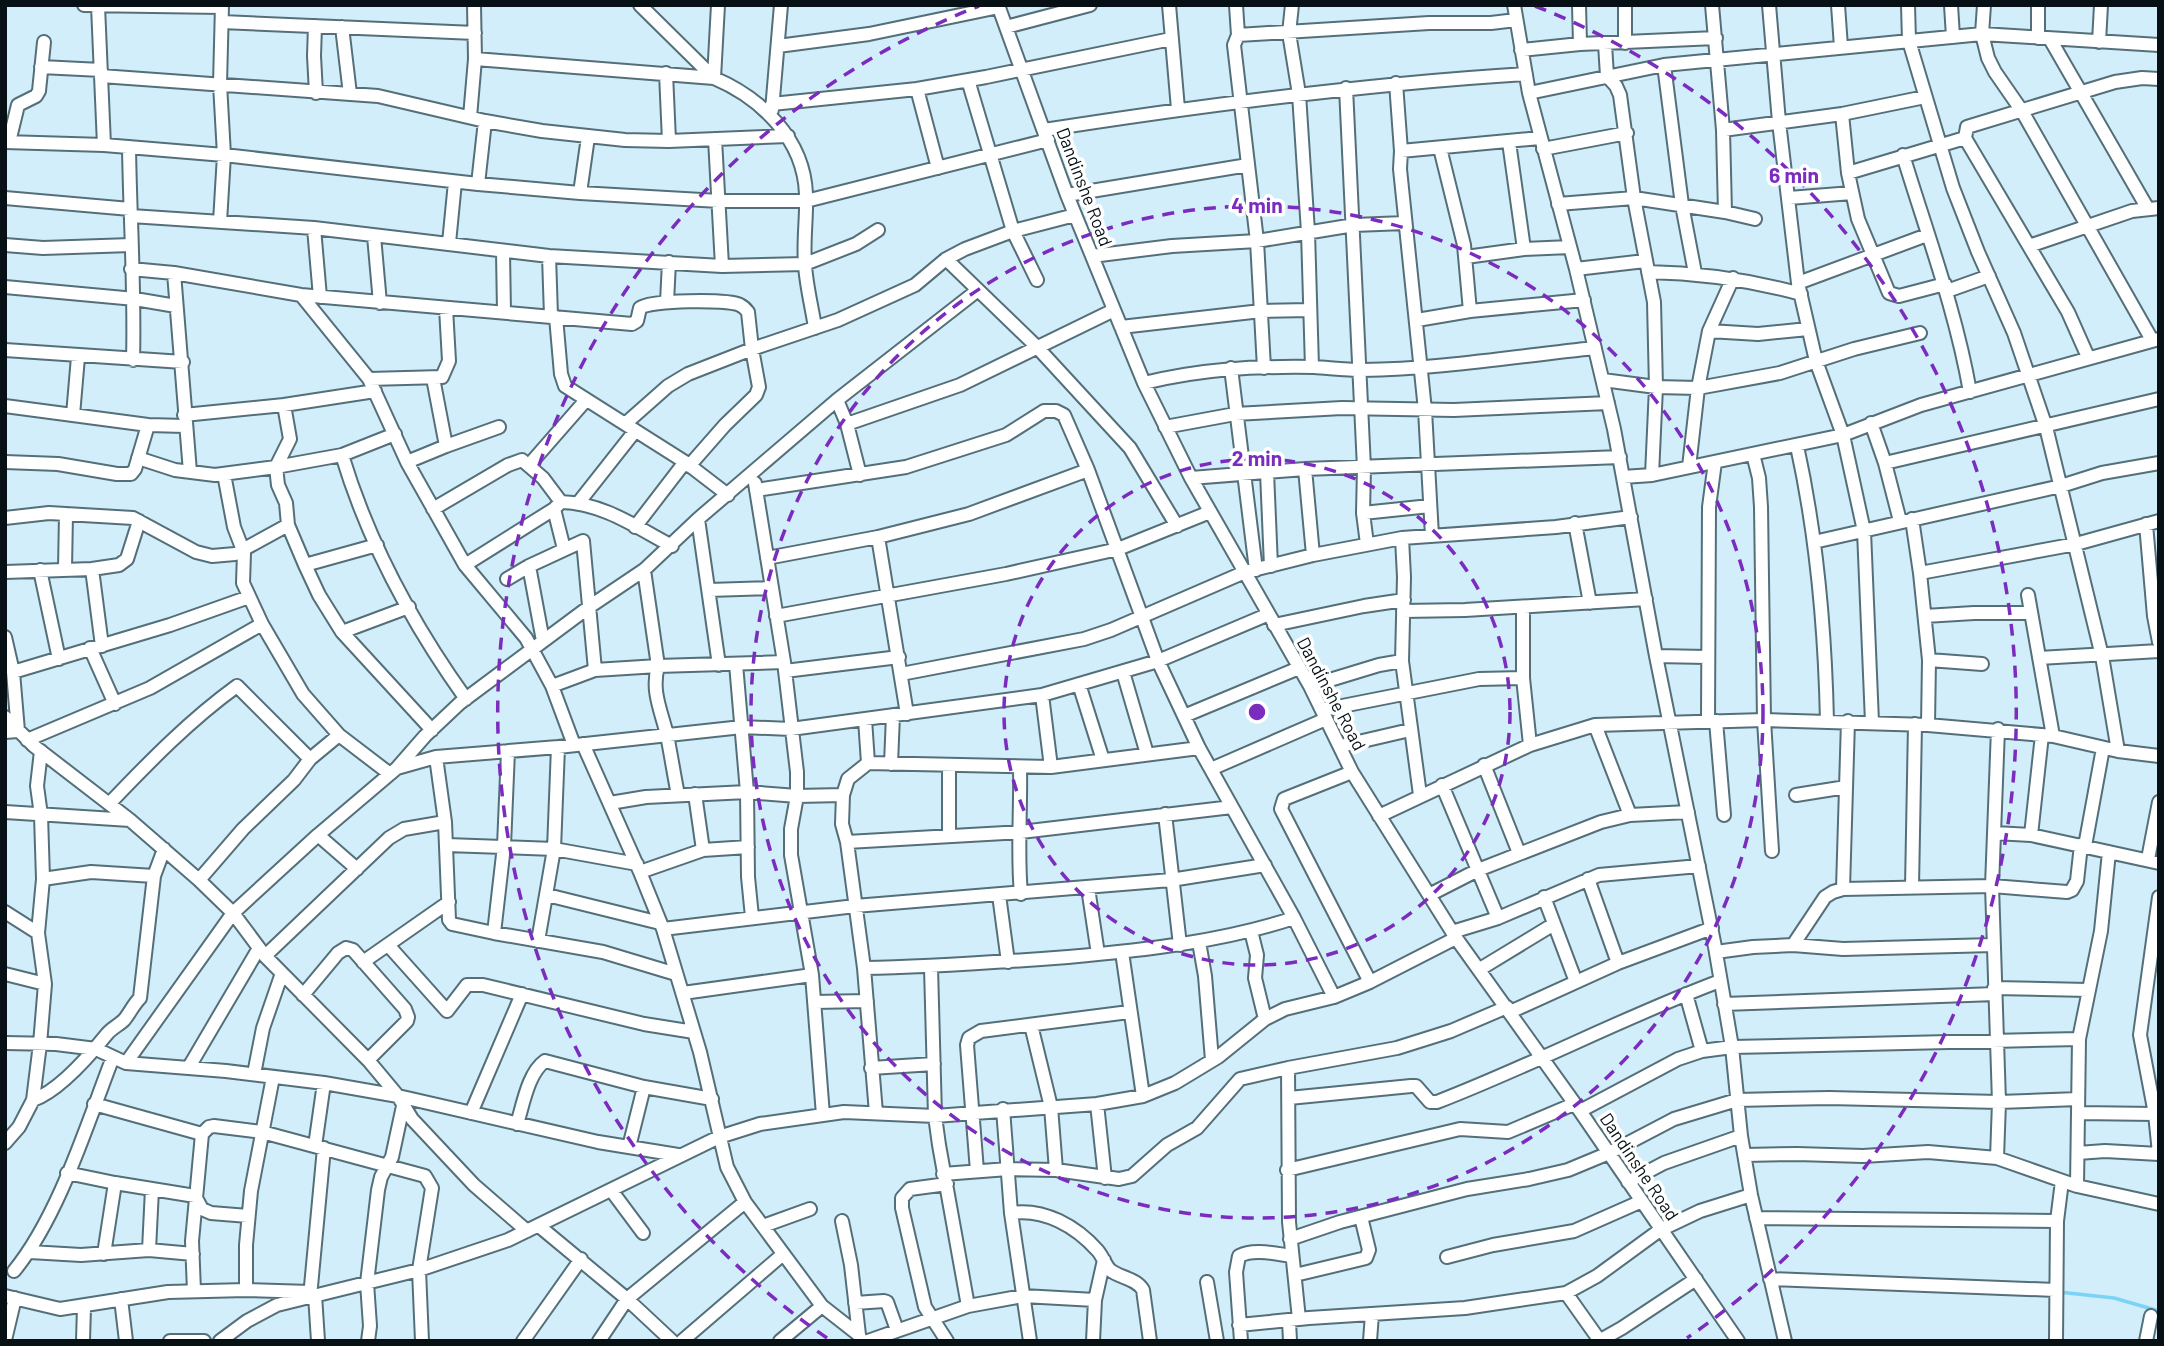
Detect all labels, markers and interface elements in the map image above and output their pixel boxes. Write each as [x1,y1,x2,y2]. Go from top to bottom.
street label: Dandinshe Road [1052,124,1118,249]
text: 6 min [1769,162,1819,187]
text: 4 min [1231,192,1283,217]
text: 2 min [1232,445,1282,470]
street label: Dandinshe Road [1293,633,1371,754]
centre of rings [1245,700,1269,724]
street label: Dandinshe Road [1596,1108,1684,1224]

